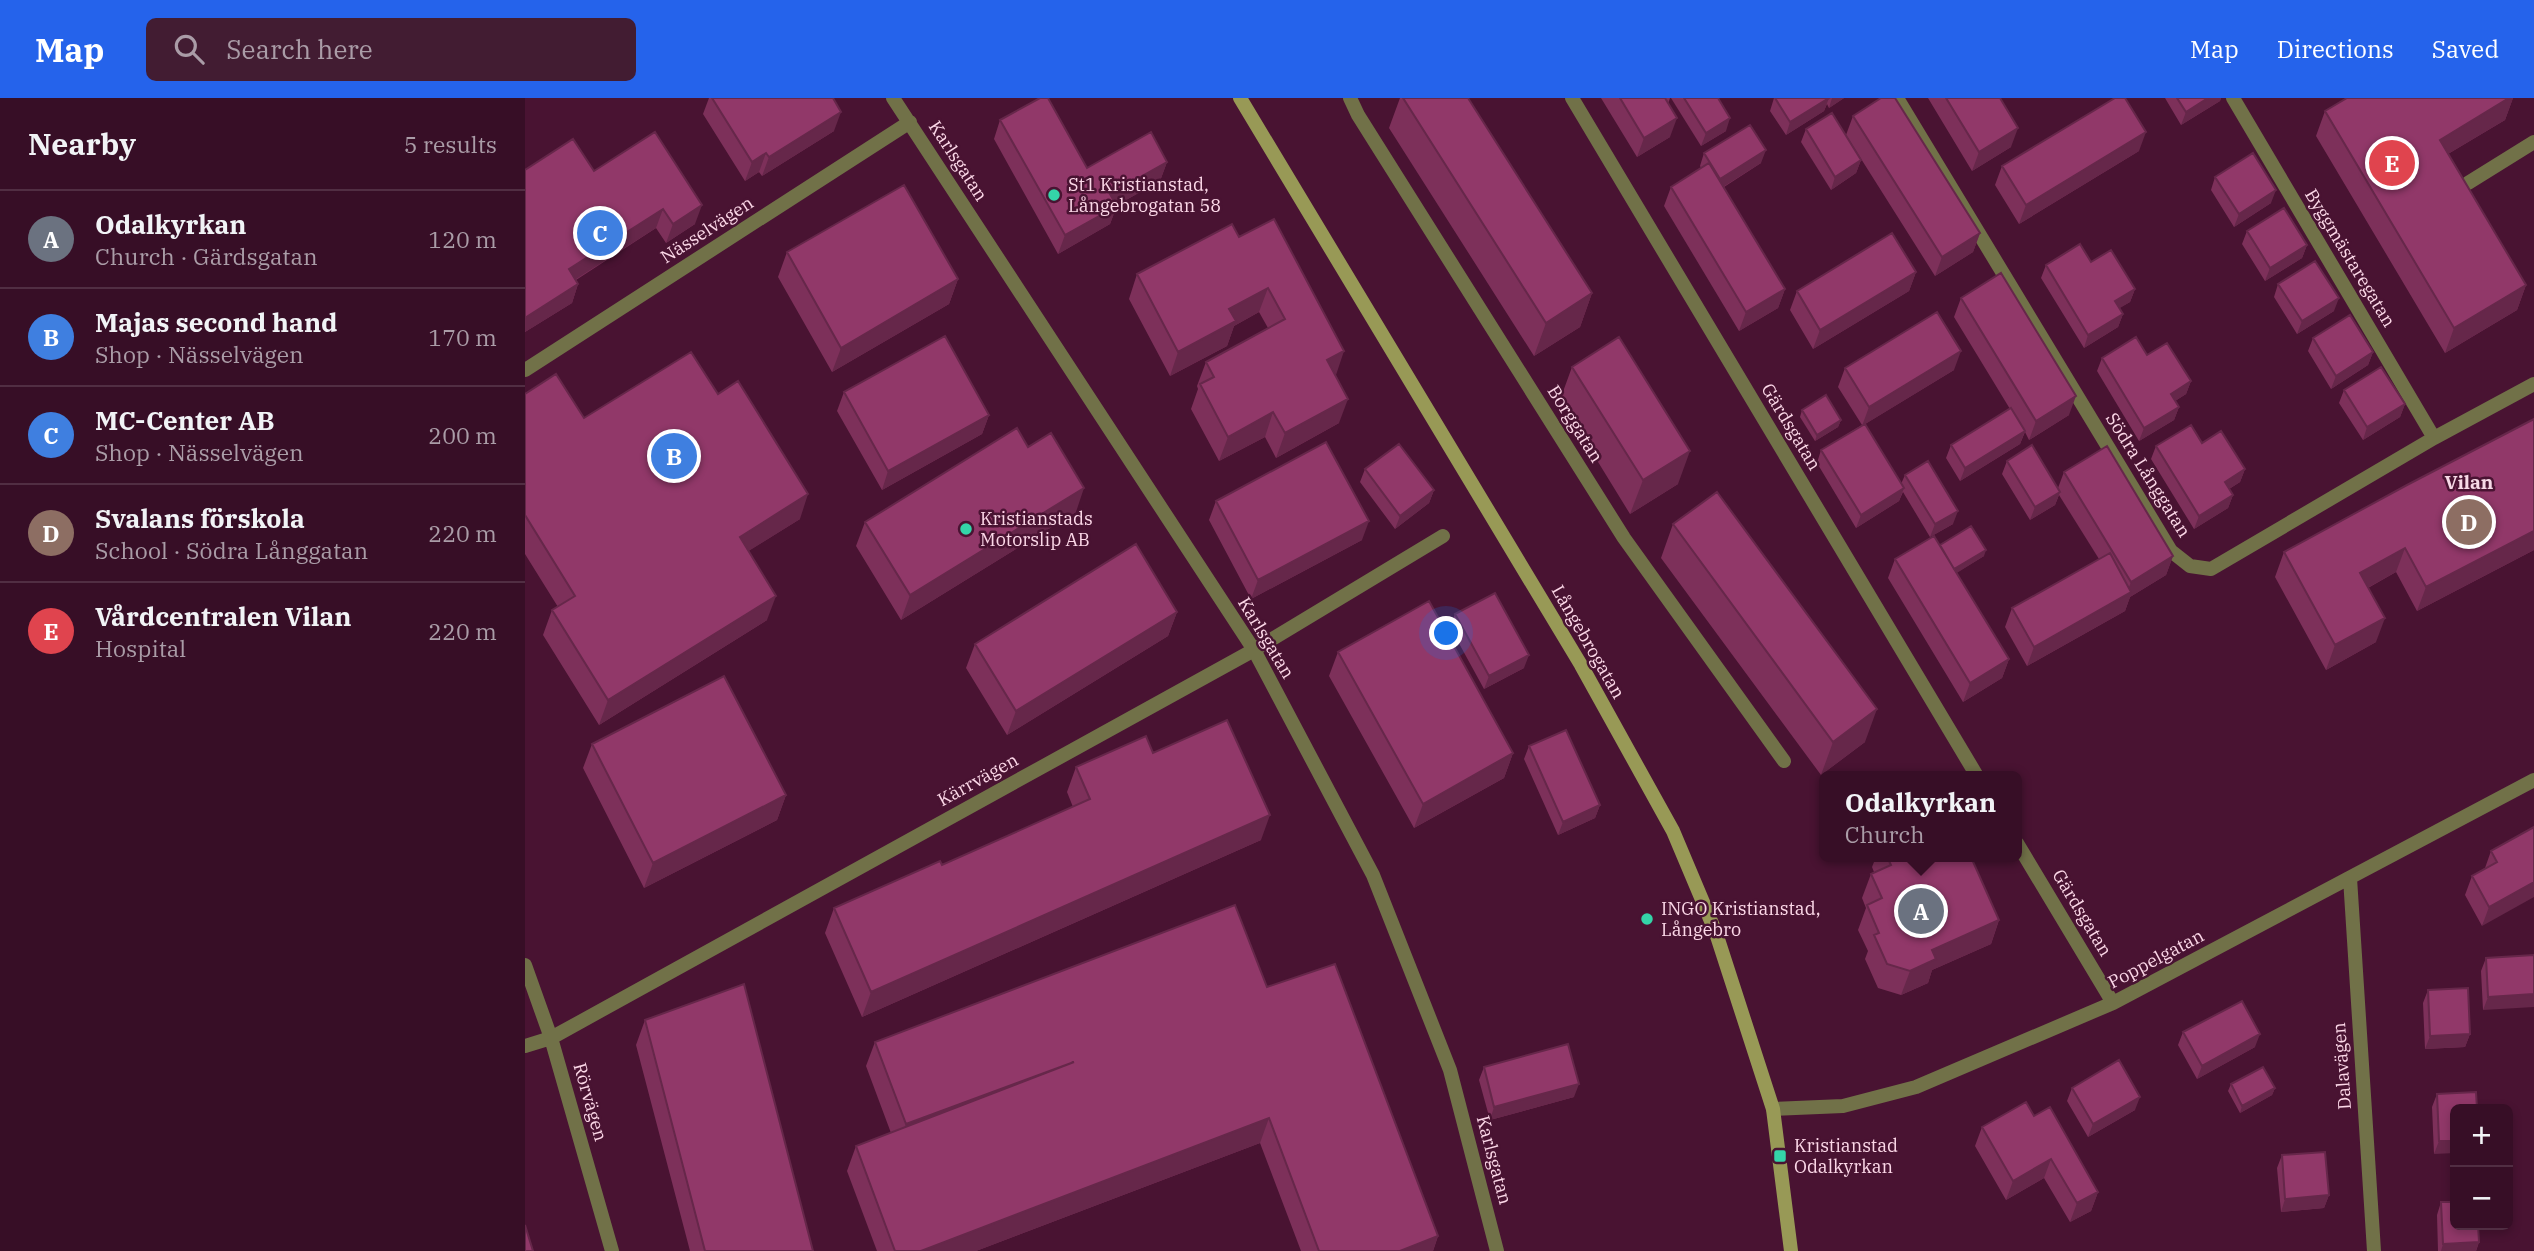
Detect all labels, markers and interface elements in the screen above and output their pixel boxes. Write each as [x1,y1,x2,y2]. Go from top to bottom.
search box [146,18,636,81]
text: Map [35,28,104,71]
icon: search [170,30,208,68]
text: Search here [226,32,373,66]
text: Map [2190,33,2239,65]
text: Directions [2277,33,2394,65]
text: Saved [2432,33,2499,65]
street label: Karlsgatan [924,116,993,205]
text: Nearby [28,124,136,163]
text: 5 results [404,129,497,159]
pin: E [2369,137,2415,189]
place label: St1 Kristianstad, Långebrogatan 58 [1068,173,1221,217]
street label: Byggmästaregatan [2300,184,2401,331]
marker: St1 Kristianstad, Långebrogatan 58 [1046,187,1062,203]
street label: Nässelvägen [656,191,758,268]
text: Odalkyrkan [95,207,247,241]
pin: C [577,207,623,259]
text: A [43,224,59,254]
text: 120 m [428,224,497,254]
text: Church · Gärdsgatan [95,241,318,271]
text: Majas second hand [95,305,338,339]
text: B [43,322,59,352]
text: 170 m [428,322,497,352]
text: Shop · Nässelvägen [95,339,304,369]
street label: Gärdsgatan [1756,379,1826,474]
street label: Borggatan [1543,381,1608,467]
text: MC-Center AB [95,403,275,437]
street label: Södra Långgatan [2101,408,2196,541]
text: C [43,420,59,450]
text: 200 m [428,420,497,450]
pin: B [651,430,697,482]
text: Shop · Nässelvägen [95,437,304,467]
district label: Vilan [2445,470,2494,494]
pin: D [2446,496,2492,548]
text: Svalans förskola [95,501,305,535]
place label: Kristianstads Motorslip AB [980,507,1093,551]
text: D [42,518,60,548]
text: 220 m [428,518,497,548]
marker: Kristianstads Motorslip AB [958,521,974,537]
text: School · Södra Långgatan [95,535,368,565]
street label: Långebrogatan [1547,581,1630,703]
street label: Karlsgatan [1233,593,1300,683]
text: Vårdcentralen Vilan [95,599,351,633]
text: E [43,616,59,646]
text: 220 m [428,616,497,646]
your location [1429,616,1463,650]
text: Hospital [95,633,186,663]
street label: Kärrvägen [933,748,1022,811]
popup [1819,771,2022,862]
text: Odalkyrkan [1845,785,1996,819]
text: Church [1845,819,1925,849]
street label: Gärdsgatan [2047,865,2117,960]
pin: A [1898,885,1944,937]
place label: INGO Kristianstad, Långebro [1661,897,1821,941]
marker: INGO Kristianstad, Långebro [1639,911,1655,927]
street label: Poppelgatan [2104,924,2208,993]
street label: Dalavägen [2327,1022,2356,1110]
street label: Rörvägen [568,1060,613,1144]
map controls [2450,1104,2513,1230]
button: + [2450,1104,2513,1167]
street label: Karlsgatan [1472,1113,1517,1207]
place label: Kristianstad Odalkyrkan [1794,1134,1898,1178]
marker: Kristianstad Odalkyrkan [1772,1148,1788,1164]
button: − [2450,1167,2513,1230]

